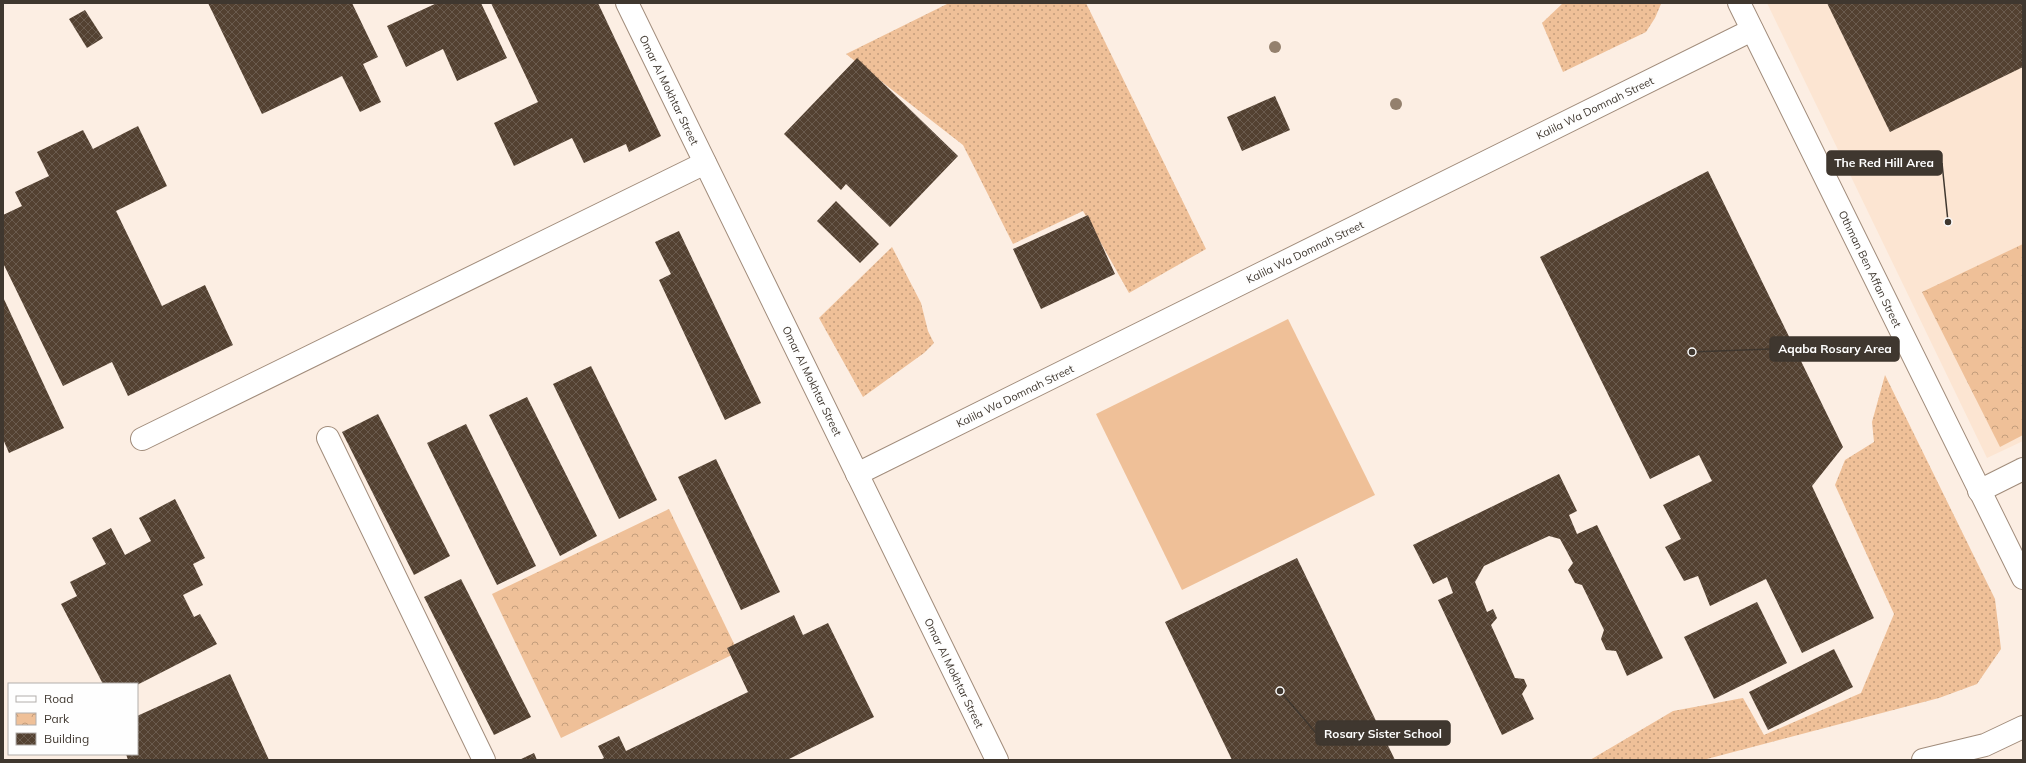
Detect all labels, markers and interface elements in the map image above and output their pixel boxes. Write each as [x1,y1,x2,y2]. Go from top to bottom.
street label: Omar Al Mokhtar Street [636,33,702,147]
street label: Kalila Wa Domnah Street [1534,73,1656,143]
callout: The Red Hill Area [1827,151,1942,175]
text: The Red Hill Area [1834,155,1934,170]
street label: Othman Ben Affan Street [1836,208,1905,330]
street label: Kalila Wa Domnah Street [1244,217,1366,287]
street label: Omar Al Mokhtar Street [779,324,845,438]
callout: Aqaba Rosary Area [1770,337,1899,361]
text: Aqaba Rosary Area [1778,341,1892,356]
street label: Kalila Wa Domnah Street [954,361,1076,431]
street label: Omar Al Mokhtar Street [921,616,987,730]
legend [8,683,138,755]
text: Road [44,691,73,706]
text: Park [44,711,70,726]
callout: Rosary Sister School [1316,721,1450,745]
text: Rosary Sister School [1324,726,1442,741]
text: Building [44,731,89,746]

